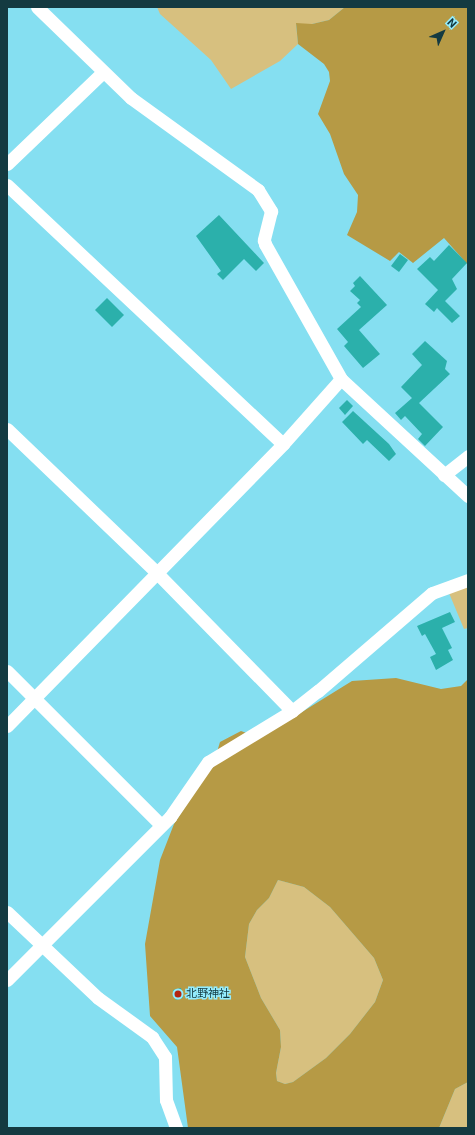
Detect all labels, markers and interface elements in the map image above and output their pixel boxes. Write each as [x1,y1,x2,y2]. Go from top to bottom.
north arrow [423,12,463,52]
text: N [444,16,459,30]
place label: 北野神社 [186,987,230,1001]
marker: 北野神社 [173,989,183,999]

